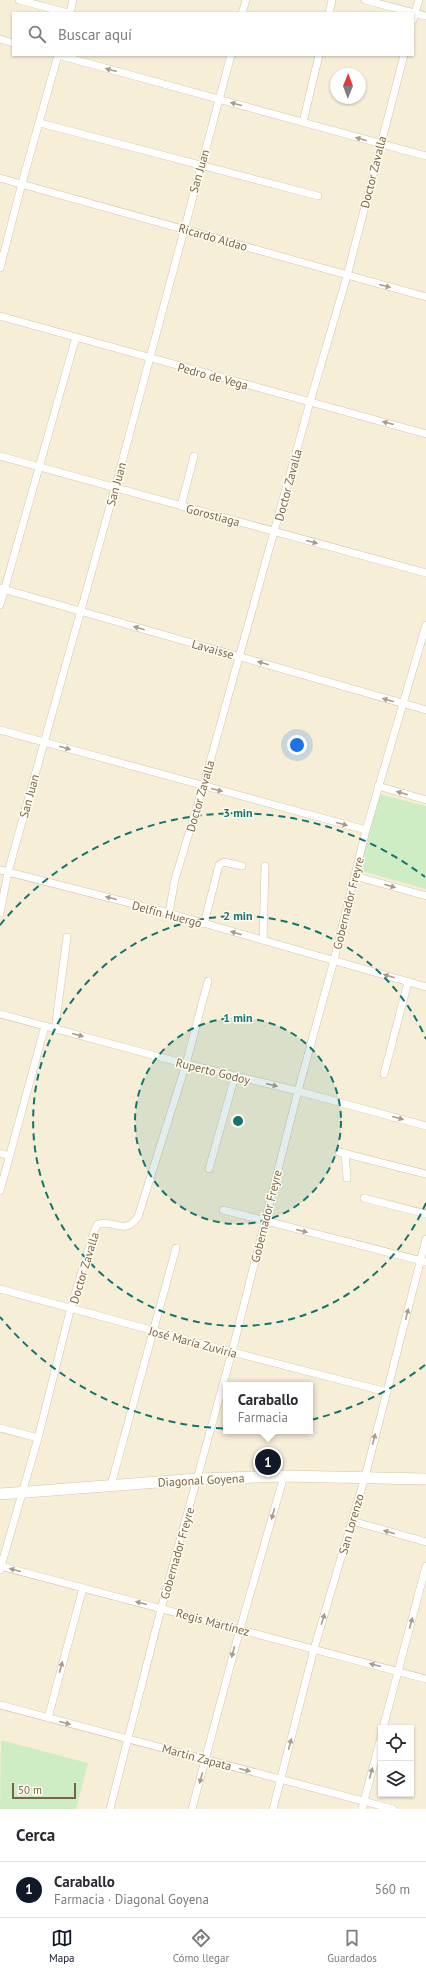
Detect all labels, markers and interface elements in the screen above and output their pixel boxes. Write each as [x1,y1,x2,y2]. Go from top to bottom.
search box [12,12,414,56]
icon: search [26,23,48,45]
text: Buscar aquí [58,25,132,44]
one-way arrow [104,66,117,72]
north arrow [330,68,366,104]
one-way arrow [230,101,242,107]
street label: Doctor Zavalla [357,134,389,210]
one-way arrow [355,136,367,142]
street label: San Juan [186,148,212,194]
street label: Ricardo Aldao [177,220,249,254]
one-way arrow [379,283,391,289]
street label: Pedro de Vega [176,359,250,393]
one-way arrow [382,420,395,426]
street label: Doctor Zavalla [271,447,305,523]
street label: San Juan [103,461,129,507]
street label: Gorostiaga [185,501,242,529]
one-way arrow [306,539,318,545]
one-way arrow [132,624,145,630]
street label: Lavaisse [190,636,236,662]
one-way arrow [257,660,270,666]
one-way arrow [382,696,395,702]
your location [287,735,307,755]
one-way arrow [59,745,71,751]
street label: Doctor Zavalla [183,758,217,834]
street label: San Juan [16,773,42,819]
one-way arrow [211,788,223,794]
one-way arrow [396,790,408,796]
text: 3 min [223,805,253,820]
one-way arrow [337,821,349,827]
street label: Gobernador Freyre [329,855,367,951]
one-way arrow [385,883,397,889]
one-way arrow [105,895,117,901]
street label: Delfín Huergo [130,897,204,931]
text: 2 min [223,908,253,923]
one-way arrow [230,930,242,936]
one-way arrow [382,973,394,979]
text: 1 min [223,1010,253,1025]
one-way arrow [72,1032,84,1038]
street label: Ruperto Godoy [174,1055,252,1088]
one-way arrow [266,1082,278,1088]
centre of rings [231,1114,245,1128]
one-way arrow [392,1115,404,1121]
street label: Gobernador Freyre [247,1168,285,1264]
one-way arrow [296,1228,308,1234]
street label: Doctor Zavalla [66,1230,102,1306]
one-way arrow [404,1307,410,1319]
street label: José María Zuviría [146,1323,239,1361]
popup [223,1382,313,1434]
text: Caraballo [238,1390,298,1409]
text: Farmacia [238,1409,288,1426]
one-way arrow [372,1433,378,1446]
pin: 1 [255,1447,281,1477]
street label: Diagonal Goyena [157,1470,245,1490]
street label: San Lorenzo [335,1492,367,1556]
street label: Gobernador Freyre [157,1505,197,1601]
one-way arrow [270,1508,276,1520]
one-way arrow [383,1529,395,1535]
one-way arrow [9,1567,21,1573]
one-way arrow [135,1600,147,1606]
street label: Regis Martínez [175,1605,251,1639]
one-way arrow [320,1612,326,1624]
one-way arrow [408,1616,414,1628]
one-way arrow [230,1646,236,1659]
one-way arrow [59,1661,65,1673]
one-way arrow [369,1662,381,1668]
one-way arrow [59,1720,71,1726]
map controls [378,1725,414,1797]
button: locate [378,1725,414,1761]
one-way arrow [287,1738,293,1750]
street label: Martín Zapata [161,1741,233,1773]
button: layers [378,1761,414,1797]
one-way arrow [238,1767,251,1773]
one-way arrow [369,1767,375,1779]
one-way arrow [197,1772,203,1784]
scale bar [12,1781,76,1800]
text: 50 m [18,1783,42,1797]
text: Cerca [16,1824,55,1846]
text: Caraballo [54,1872,115,1891]
text: 1 [25,1881,33,1898]
text: 560 m [375,1881,410,1898]
text: Farmacia · Diagonal Goyena [54,1891,209,1908]
tab: Mapa [49,1927,75,1965]
tab: Cómo llegar [173,1927,229,1965]
tab: Guardados [327,1927,377,1965]

